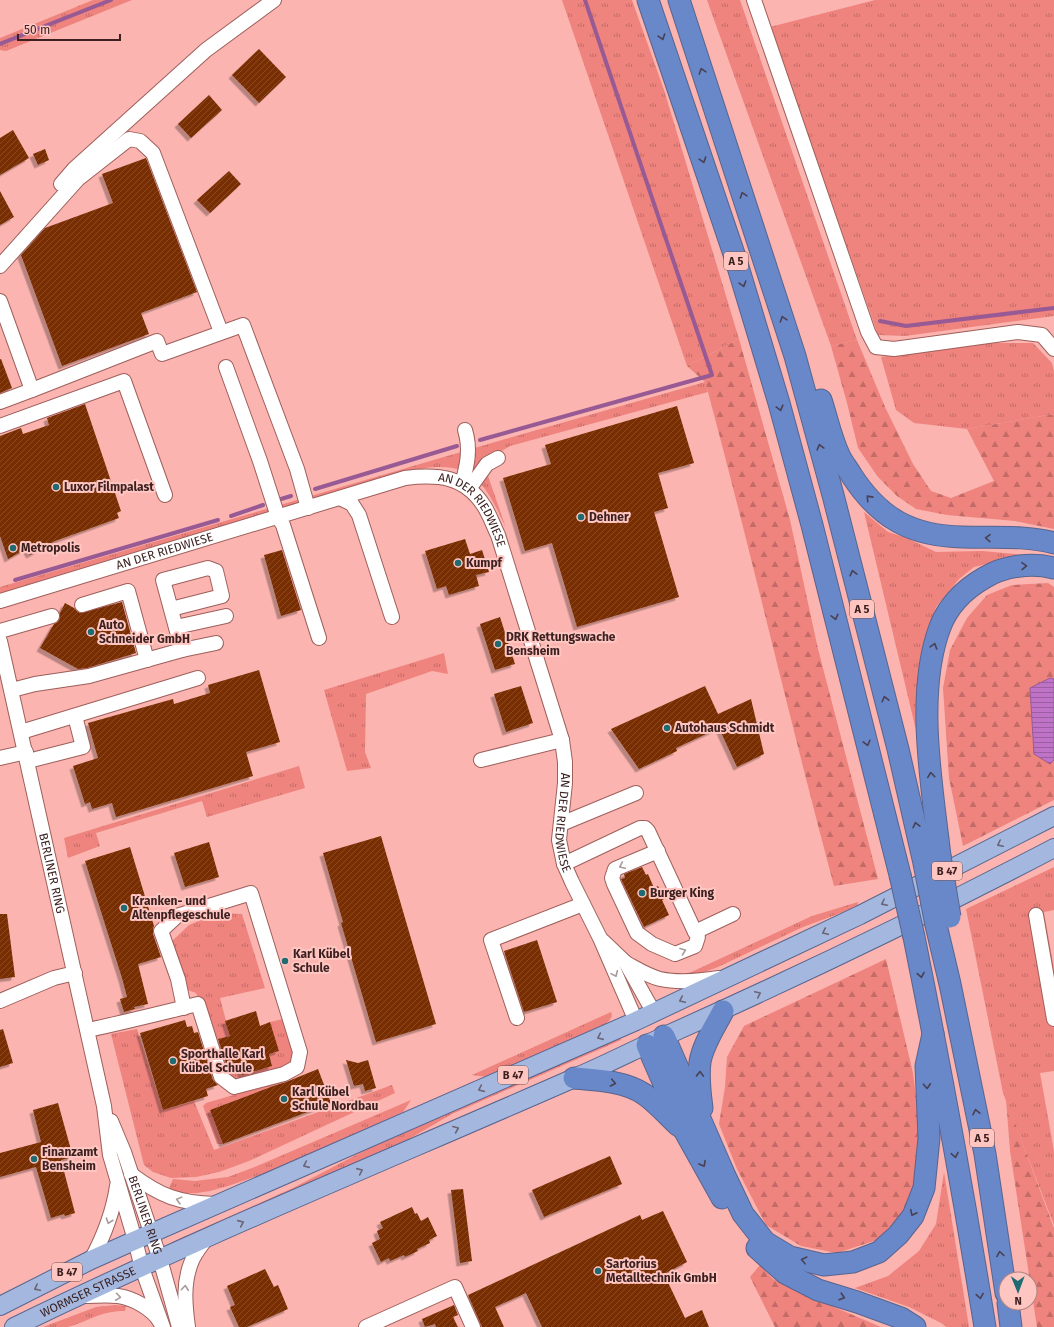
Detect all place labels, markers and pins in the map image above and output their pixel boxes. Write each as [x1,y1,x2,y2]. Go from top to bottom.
place label: Luxor Filmpalast [64,480,154,494]
marker: Luxor Filmpalast [51,482,61,492]
place label: Dehner [589,510,629,524]
marker: Dehner [576,512,586,522]
place label: Metropolis [21,541,80,555]
marker: Metropolis [8,543,18,553]
place label: Kumpf [466,556,504,570]
marker: Kumpf [453,558,463,568]
place label: Auto Schneider GmbH [98,618,190,646]
marker: Auto Schneider GmbH [86,627,96,637]
place label: DRK Rettungswache Bensheim [506,630,616,658]
marker: DRK Rettungswache Bensheim [493,639,503,649]
place label: Autohaus Schmidt [674,721,775,735]
marker: Autohaus Schmidt [662,723,672,733]
place label: Burger King [650,886,714,900]
marker: Burger King [637,888,647,898]
place label: Kranken- und Altenpflegeschule [131,894,231,922]
marker: Kranken- und Altenpflegeschule [119,903,129,913]
place label: Karl Kübel Schule [293,947,350,975]
marker: Karl Kübel Schule [280,956,290,966]
place label: Sporthalle Karl Kübel Schule [181,1047,264,1075]
marker: Sporthalle Karl Kübel Schule [168,1056,178,1066]
place label: Karl Kübel Schule Nordbau [292,1085,379,1113]
marker: Karl Kübel Schule Nordbau [279,1094,289,1104]
place label: Finanzamt Bensheim [42,1145,98,1173]
marker: Finanzamt Bensheim [29,1154,39,1164]
place label: Sartorius Metalltechnik GmbH [606,1257,717,1285]
marker: Sartorius Metalltechnik GmbH [593,1266,603,1276]

